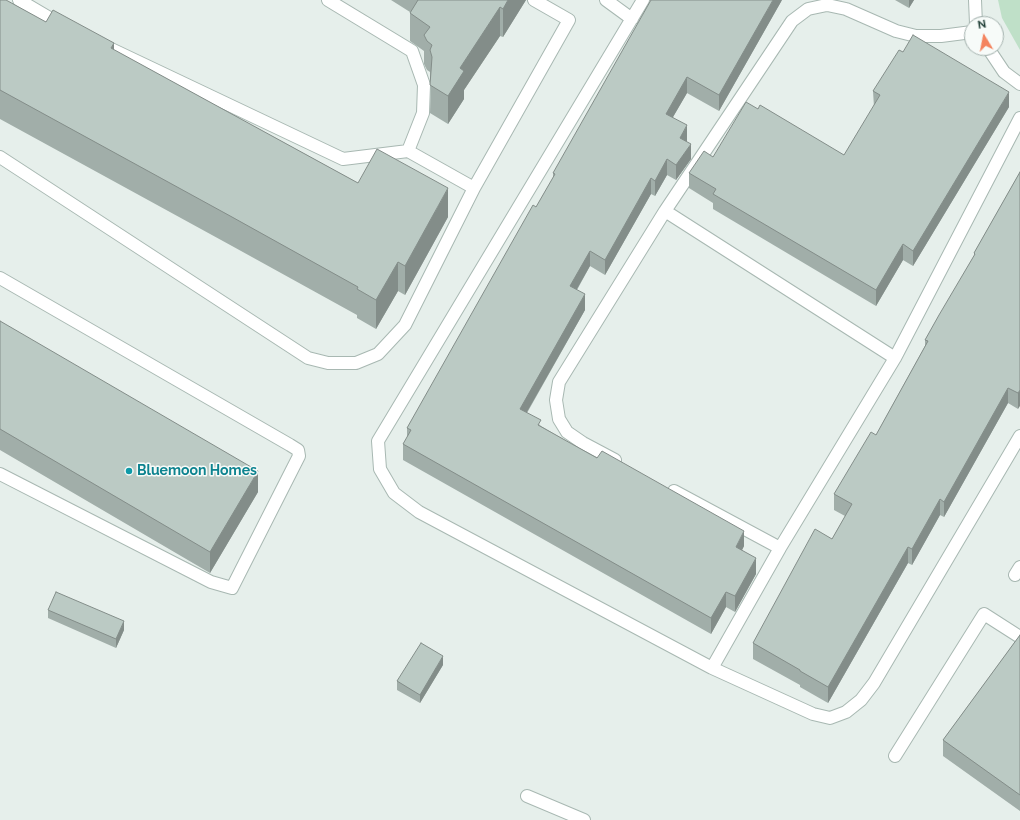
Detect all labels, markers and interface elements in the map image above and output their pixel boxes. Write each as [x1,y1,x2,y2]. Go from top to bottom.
north arrow [964,16,1004,56]
text: N [977,18,987,32]
place label: Bluemoon Homes [137,463,257,479]
marker: Bluemoon Homes [124,466,134,476]

